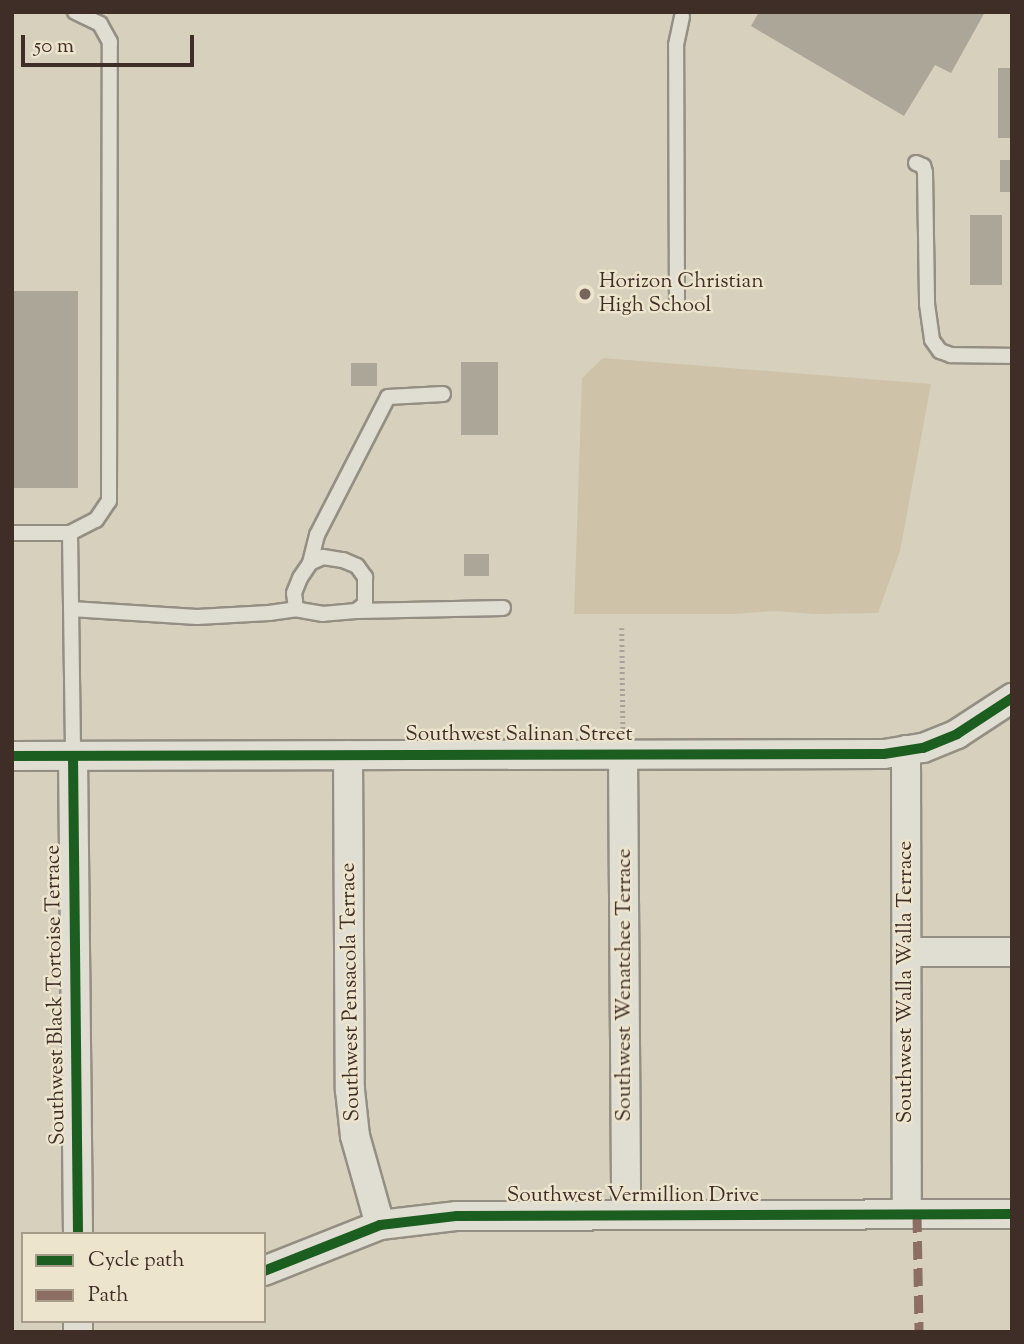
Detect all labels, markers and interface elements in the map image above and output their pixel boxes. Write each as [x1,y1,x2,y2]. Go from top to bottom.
scale bar [24,21,198,65]
text: 50 m [34,32,74,62]
place label: Horizon Christian High School [599,269,764,319]
marker: Horizon Christian High School [577,286,593,302]
street label: Southwest Salinan Street [405,722,633,748]
street label: Southwest Walla Walla Terrace [893,841,919,1123]
street label: Southwest Black Tortoise Terrace [41,845,71,1145]
street label: Southwest Wenatchee Terrace [612,849,638,1121]
street label: Southwest Pensacola Terrace [336,862,366,1122]
street label: Southwest Vermillion Drive [507,1183,759,1209]
legend [21,1232,266,1323]
text: Cycle path [88,1246,185,1276]
text: Path [88,1281,129,1311]

